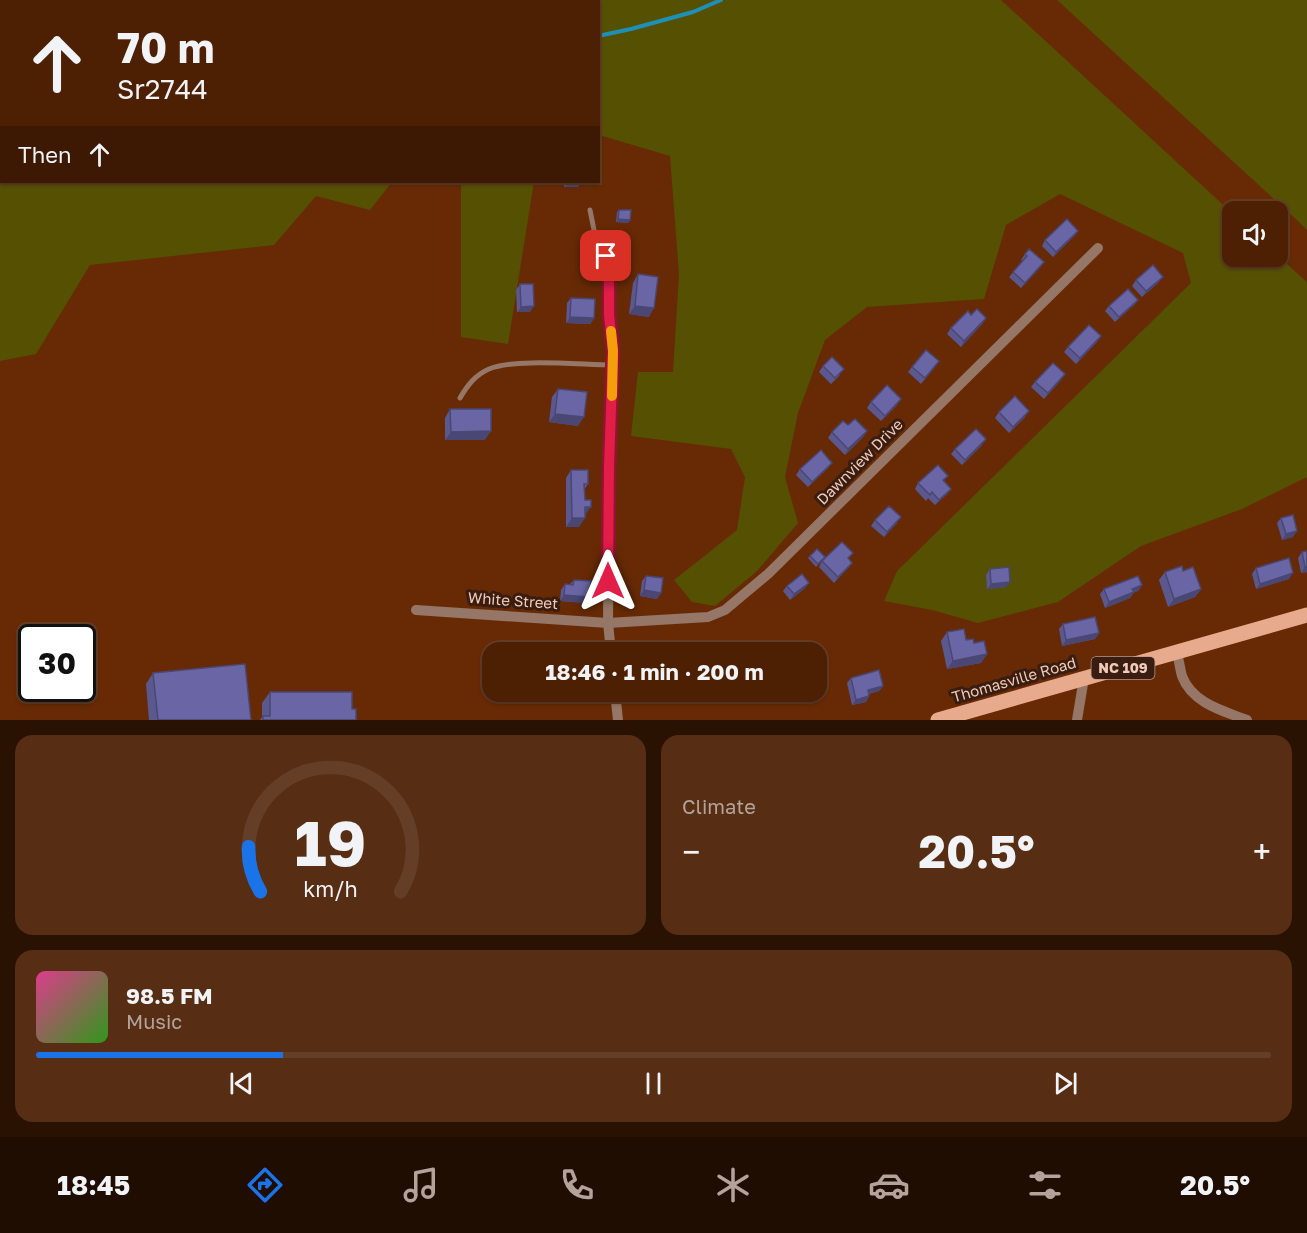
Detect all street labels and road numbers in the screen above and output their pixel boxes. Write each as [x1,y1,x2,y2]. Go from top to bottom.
street label: Dawnview Drive [813,414,906,508]
street label: White Street [467,588,559,612]
street label: Thomasville Road [950,653,1078,705]
road number: NC 109 [1092,657,1154,679]

